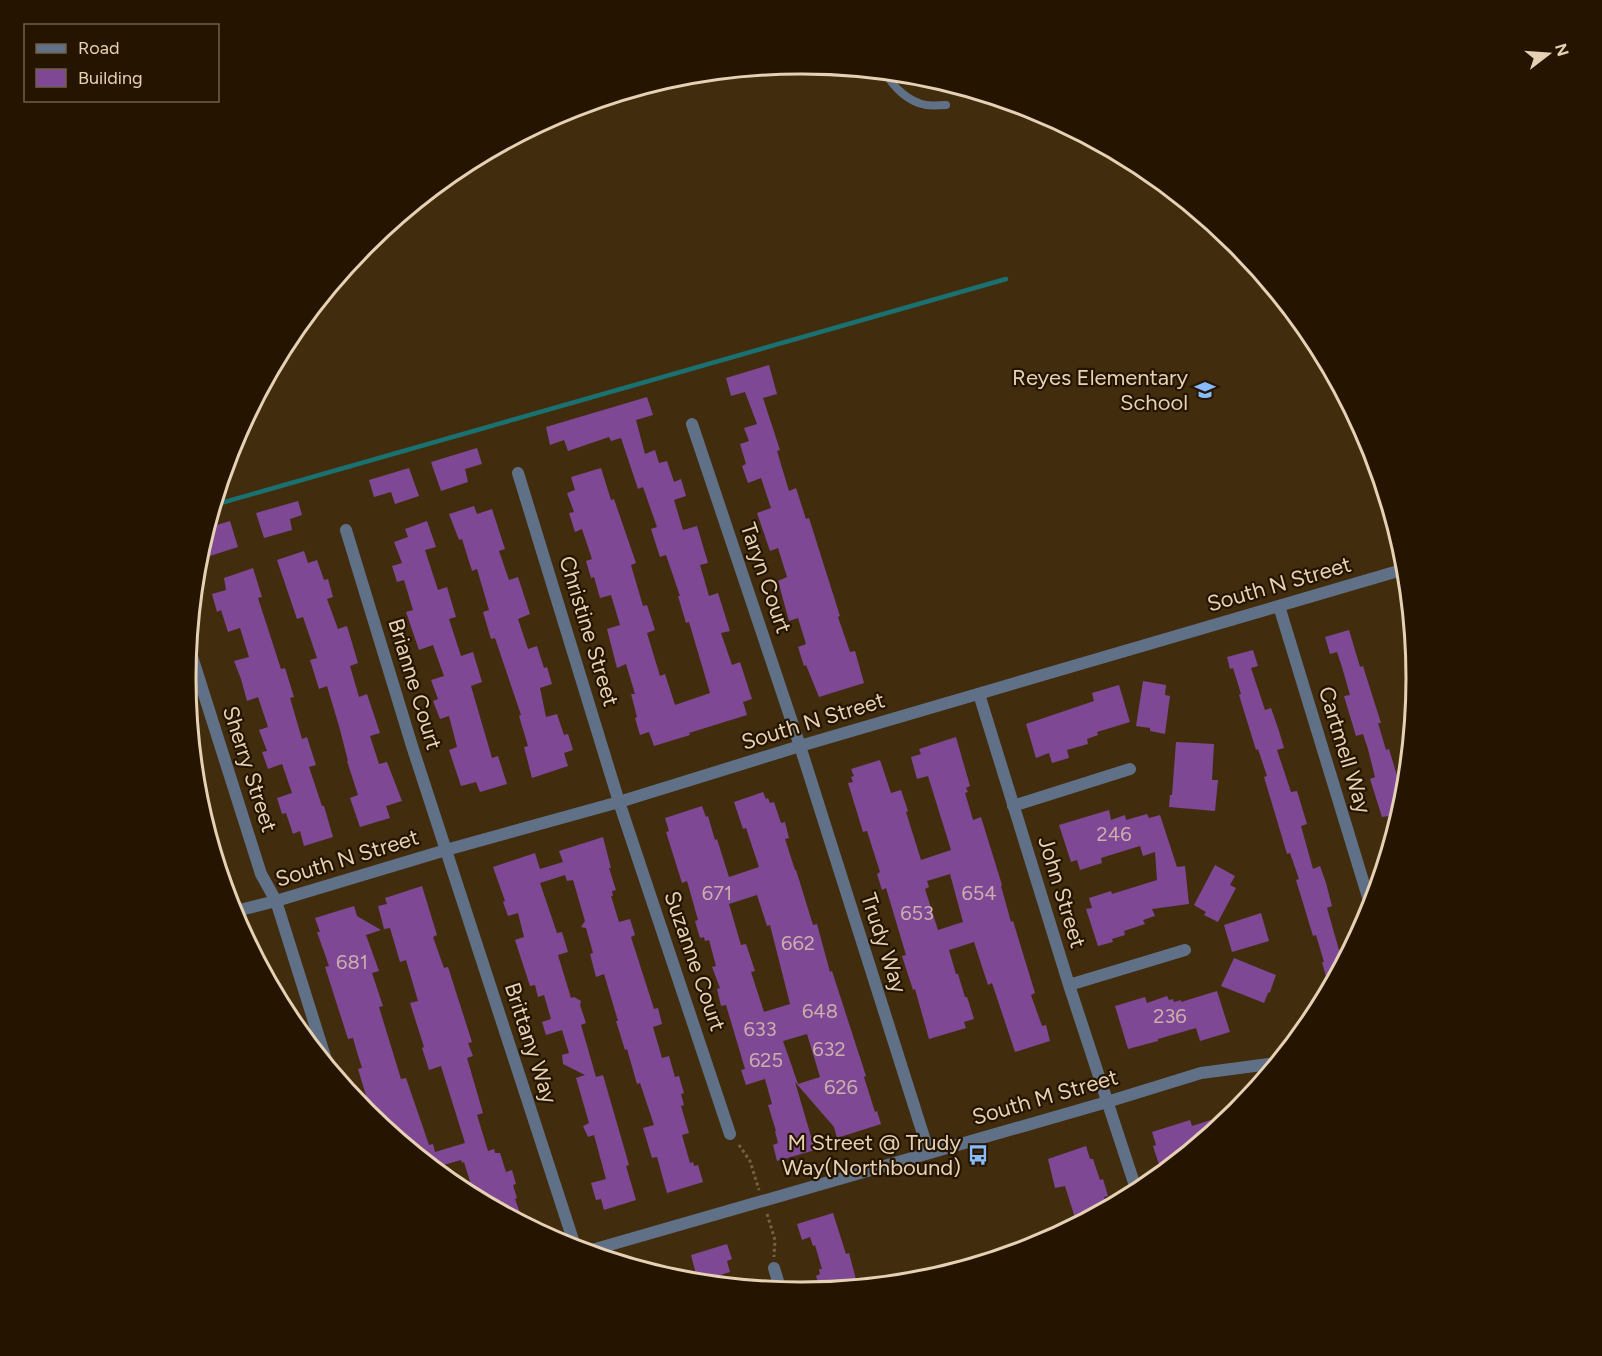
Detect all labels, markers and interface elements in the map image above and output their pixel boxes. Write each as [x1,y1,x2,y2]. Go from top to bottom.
legend [24,24,219,102]
north arrow [1518,24,1578,84]
text: Road [78,37,119,59]
text: N [1551,41,1573,58]
text: Building [78,67,143,89]
place label: Reyes Elementary School [1012,364,1188,416]
school or university icon: Reyes Elementary School [1193,378,1217,402]
street label: Taryn Court [734,519,798,637]
street label: South N Street [1204,551,1354,617]
street label: Christine Street [553,553,625,709]
street label: Brianne Court [382,615,448,753]
street label: Cartmell Way [1313,683,1377,817]
street label: South N Street [738,686,888,756]
street label: Sherry Street [217,702,283,836]
house number: 246 [1097,822,1131,846]
street label: South N Street [272,823,422,893]
street label: John Street [1032,833,1092,951]
house number: 671 [702,881,732,905]
house number: 654 [961,881,997,905]
street label: Suzanne Court [658,887,732,1035]
street label: Trudy Way [855,890,913,997]
house number: 653 [900,901,934,925]
house number: 662 [781,931,815,955]
house number: 681 [336,950,368,974]
street label: Brittany Way [499,979,563,1107]
house number: 648 [802,999,838,1023]
house number: 236 [1153,1004,1187,1028]
house number: 633 [743,1017,777,1041]
house number: 632 [812,1037,846,1061]
house number: 625 [749,1048,783,1072]
street label: South M Street [969,1063,1121,1131]
house number: 626 [824,1075,858,1099]
place label: M Street @ Trudy Way(Northbound) [782,1129,961,1181]
bus stop icon: M Street @ Trudy Way(Northbound) [966,1143,990,1167]

